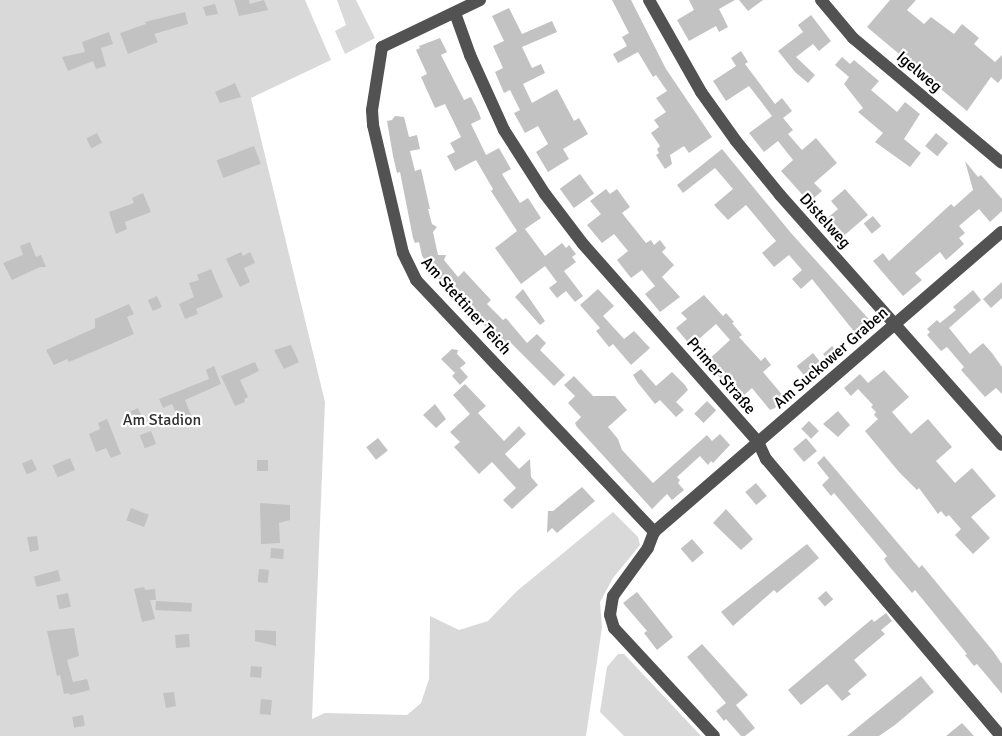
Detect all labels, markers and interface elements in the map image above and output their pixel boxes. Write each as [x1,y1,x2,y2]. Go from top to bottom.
street label: Igelweg [892,47,946,97]
street label: Distelweg [795,189,855,253]
street label: Am Stettiner Teich [417,253,515,359]
street label: Am Suckower Graben [770,303,892,413]
street label: Primer Straße [682,334,760,418]
park label: Am Stadion [123,410,201,430]

